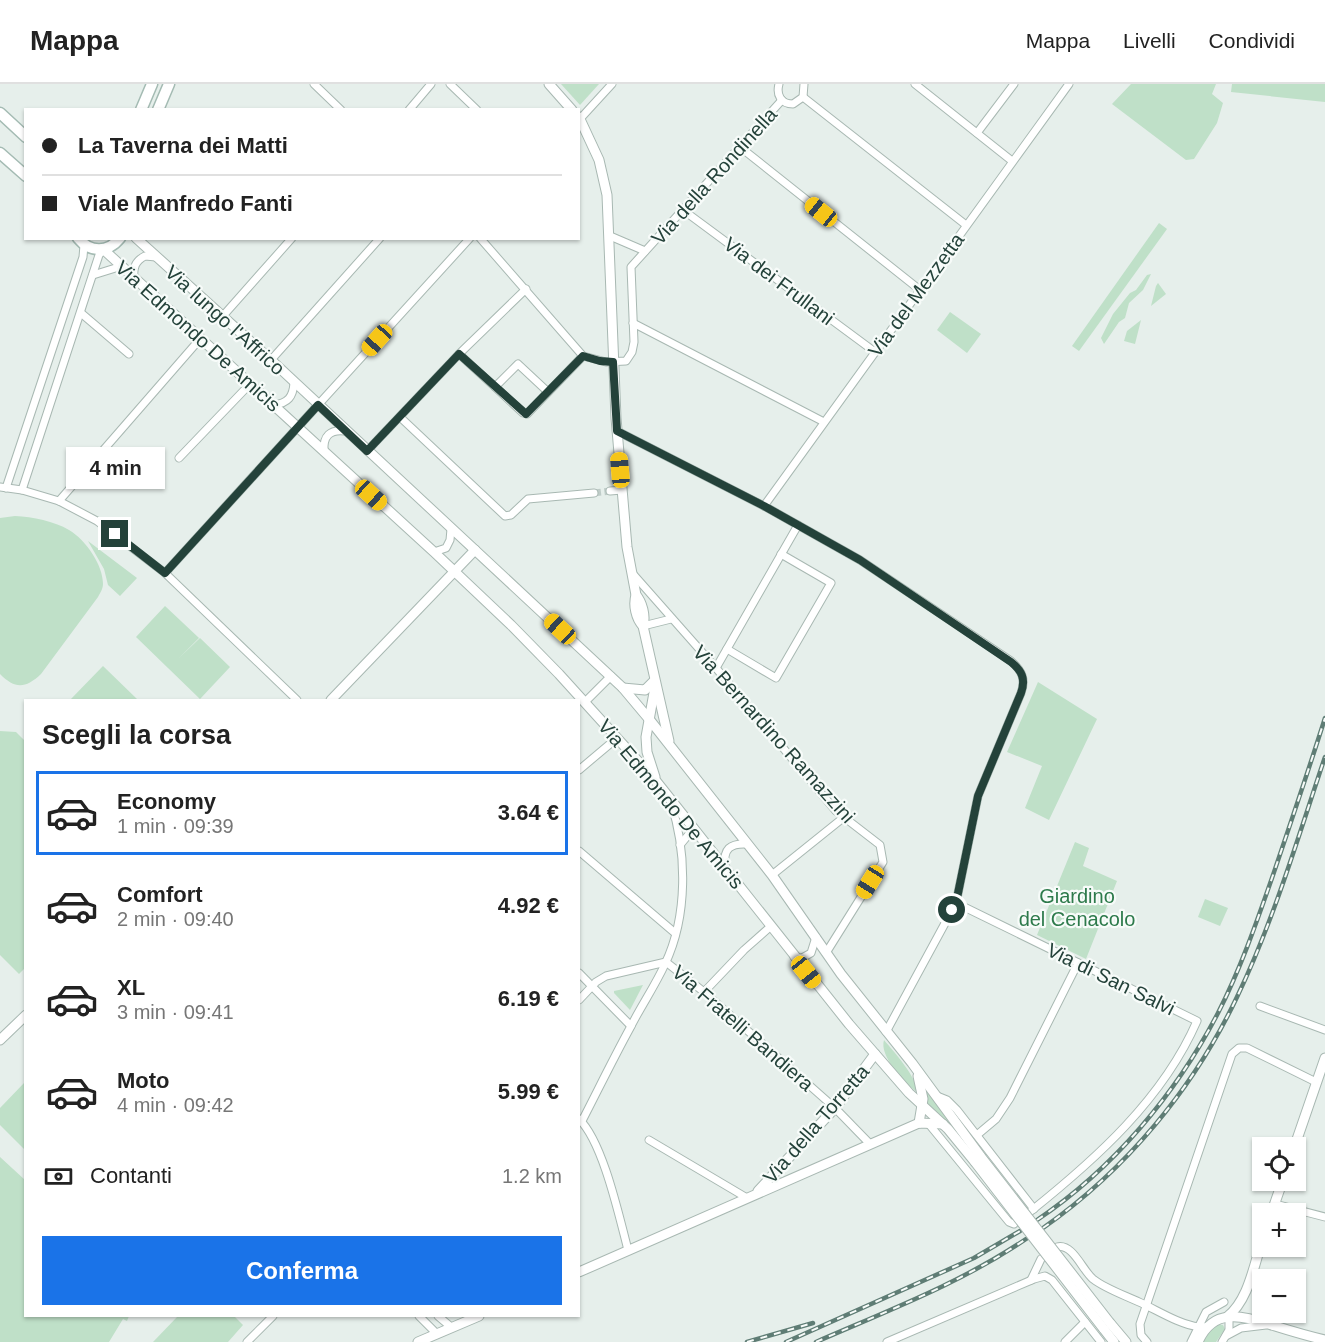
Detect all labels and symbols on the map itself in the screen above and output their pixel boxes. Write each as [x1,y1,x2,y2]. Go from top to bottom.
street label: Via della Rondinella [647,102,782,249]
car [801,194,841,230]
street label: Via del Mezzetta [864,228,969,361]
street label: Via dei Frullani [720,233,838,329]
street label: Via Edmondo De Amicis [111,256,285,416]
street label: Via lungo l'Affrico [161,261,289,379]
car [358,321,396,359]
callout: 4 min [66,447,164,489]
car [609,451,631,489]
car [352,476,390,514]
route end [101,520,128,547]
car [541,610,579,648]
street label: Via Bernardino Ramazzini [689,641,859,827]
street label: Via Edmondo De Amicis [594,715,748,893]
car [853,862,887,902]
park label: Giardino del Cenacolo [1019,885,1135,930]
route start [938,896,965,923]
street label: Via di San Salvi [1043,938,1179,1020]
car [788,952,824,992]
street label: Via Fratelli Bandiera [668,961,819,1096]
street label: Via della Torretta [759,1060,874,1188]

